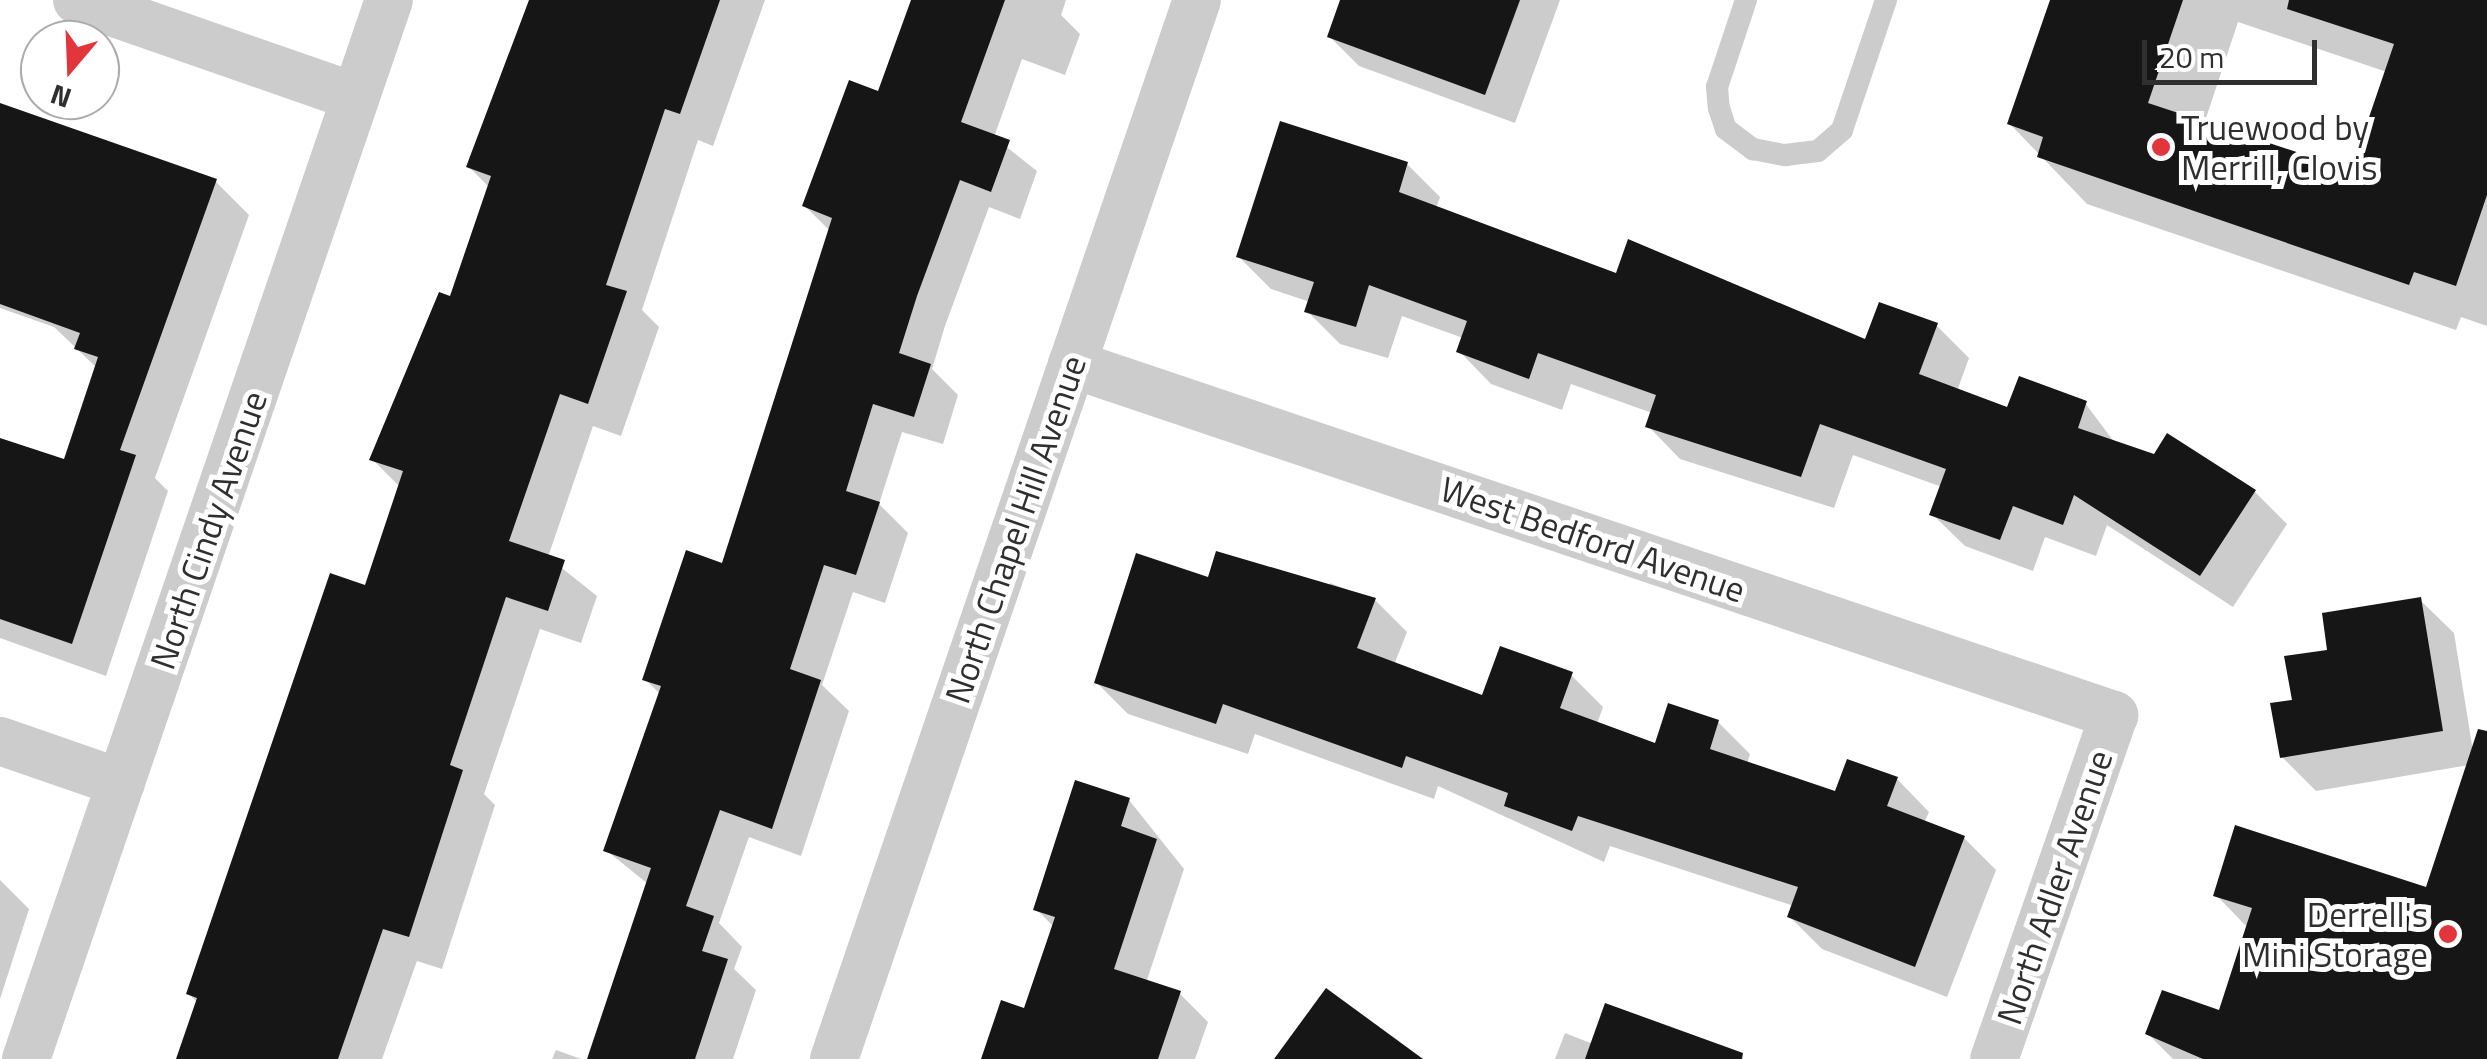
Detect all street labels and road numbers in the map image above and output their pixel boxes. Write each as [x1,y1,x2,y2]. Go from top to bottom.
street label: North Chapel Hill Avenue [936,350,1094,708]
street label: North Cindy Avenue [141,386,275,674]
street label: West Bedford Avenue [1435,467,1751,611]
street label: North Adler Avenue [1987,744,2121,1030]

